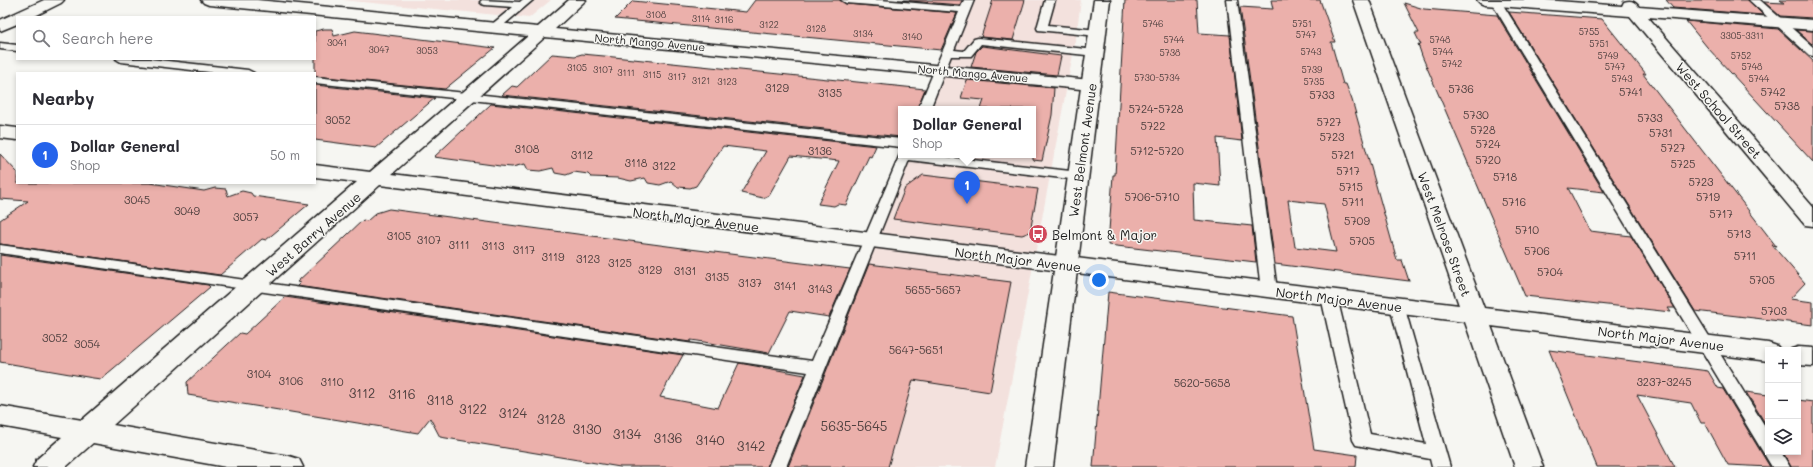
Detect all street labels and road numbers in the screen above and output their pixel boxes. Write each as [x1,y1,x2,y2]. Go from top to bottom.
street label: North Mango Avenue [594,30,706,54]
street label: West School Street [1673,58,1766,162]
street label: North Mango Avenue [917,61,1029,85]
street label: West Belmont Avenue [1064,82,1100,218]
street label: West Melrose Street [1415,169,1476,299]
street label: West Barry Avenue [262,188,364,280]
street label: North Major Avenue [632,203,760,235]
street label: North Major Avenue [954,243,1082,275]
street label: North Major Avenue [1275,283,1403,315]
street label: North Major Avenue [1597,322,1725,354]

